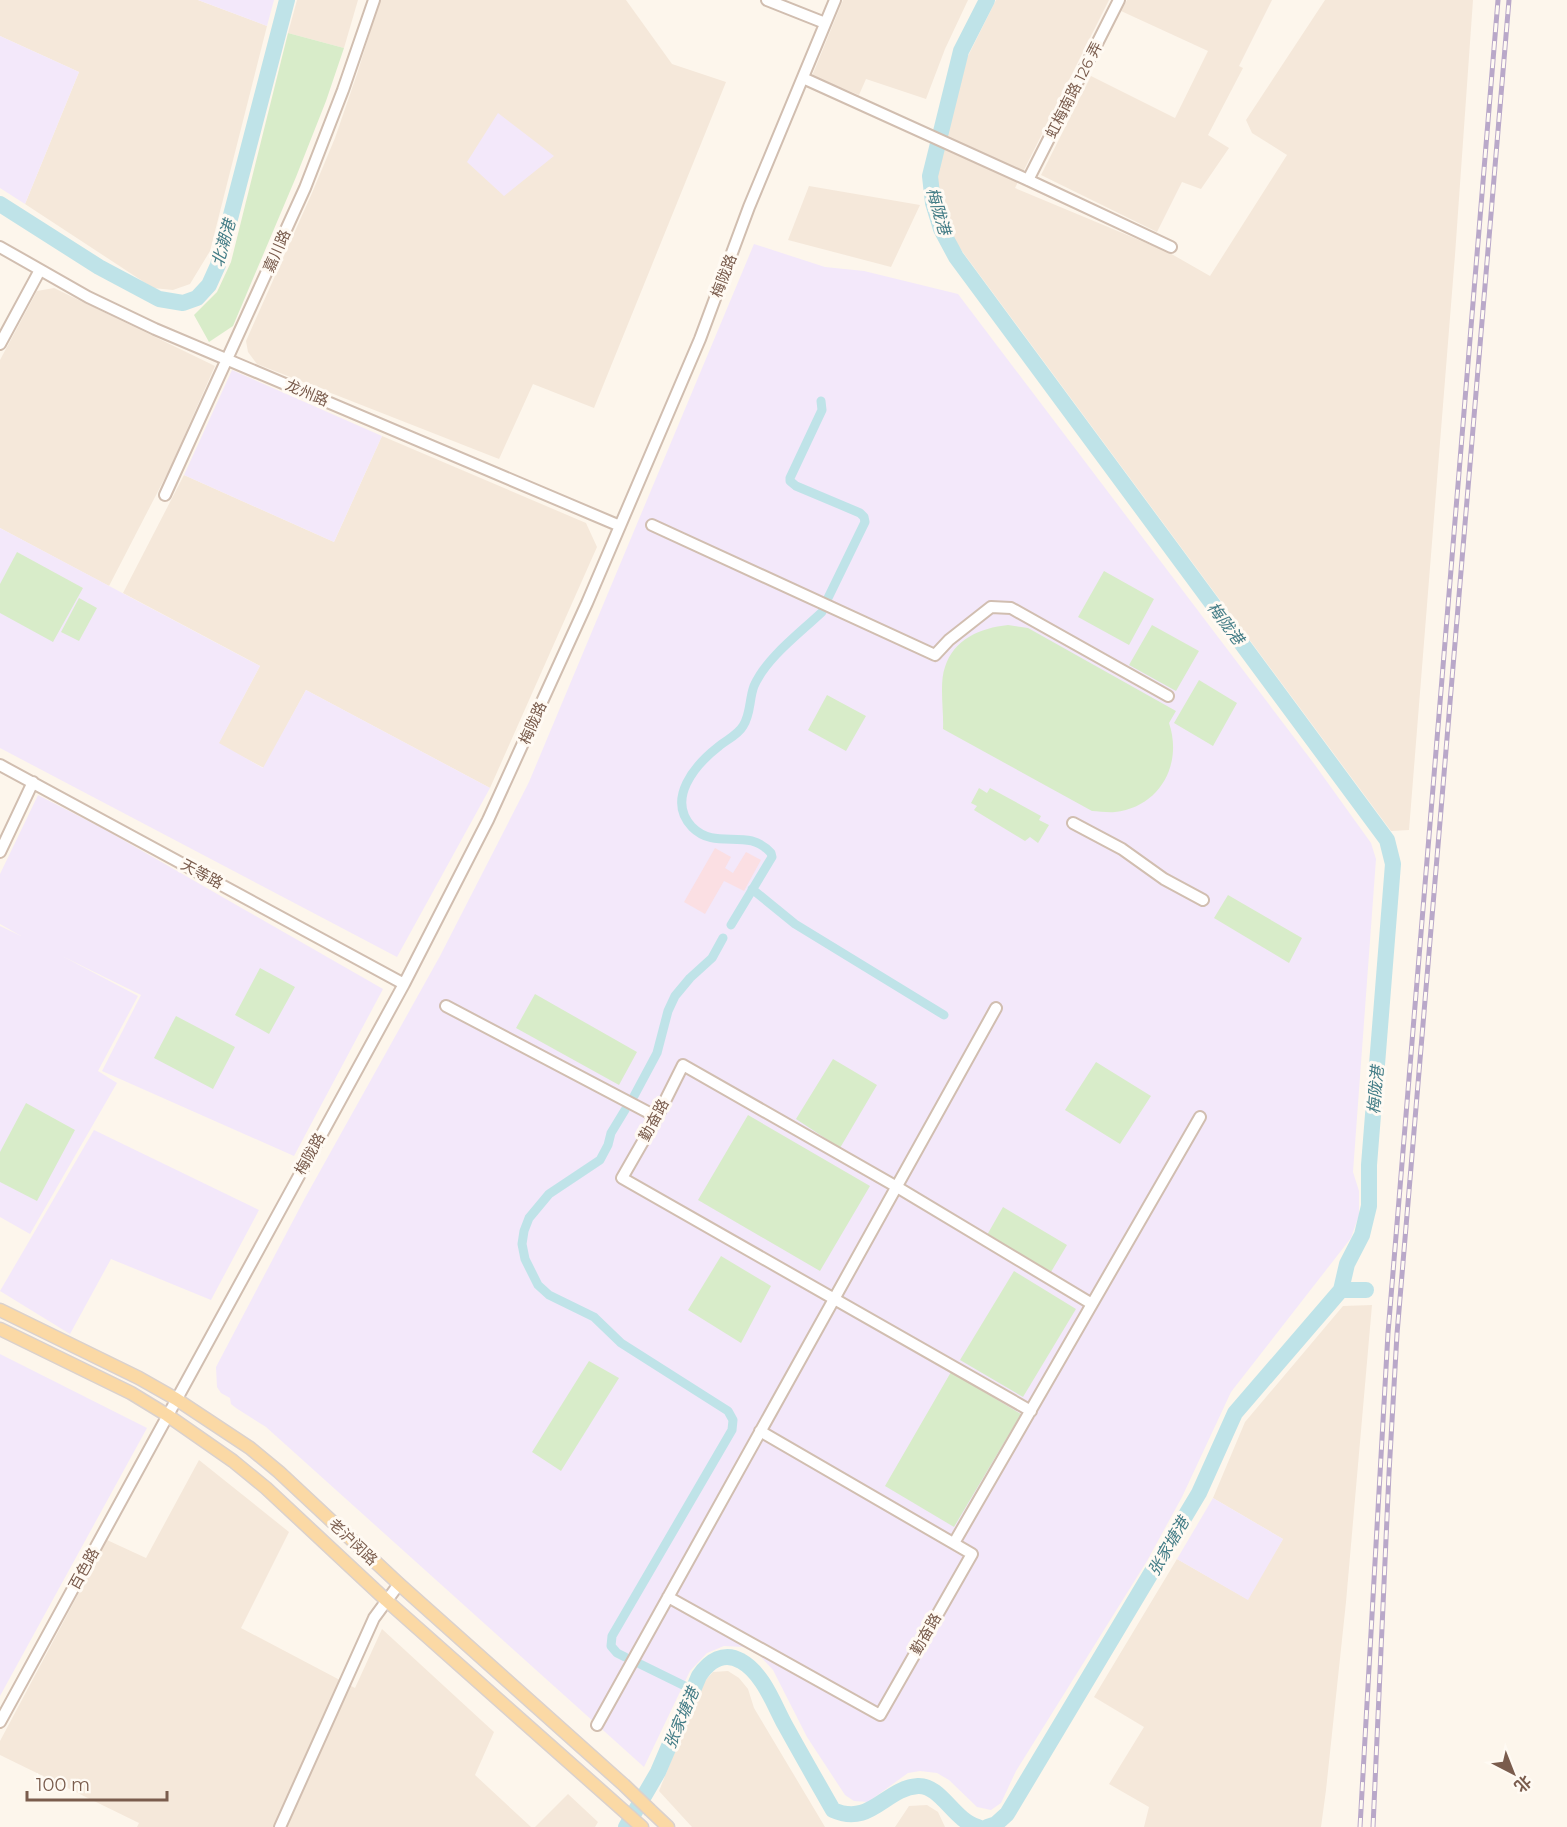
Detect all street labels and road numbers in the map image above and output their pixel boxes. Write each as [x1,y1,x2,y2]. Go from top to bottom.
street label: 虹梅南路 126 弄 [1041,38,1106,141]
street label: 嘉川路 [259,226,294,275]
street label: 梅陇路 [707,251,740,300]
street label: 龙州路 [283,375,332,410]
street label: 梅陇路 [515,698,550,747]
street label: 天等路 [178,855,227,893]
street label: 勤奋路 [635,1095,673,1144]
street label: 梅陇路 [290,1129,329,1178]
street label: 老沪闵路 [325,1514,382,1569]
street label: 百色路 [64,1544,103,1593]
street label: 勤奋路 [906,1610,945,1658]

